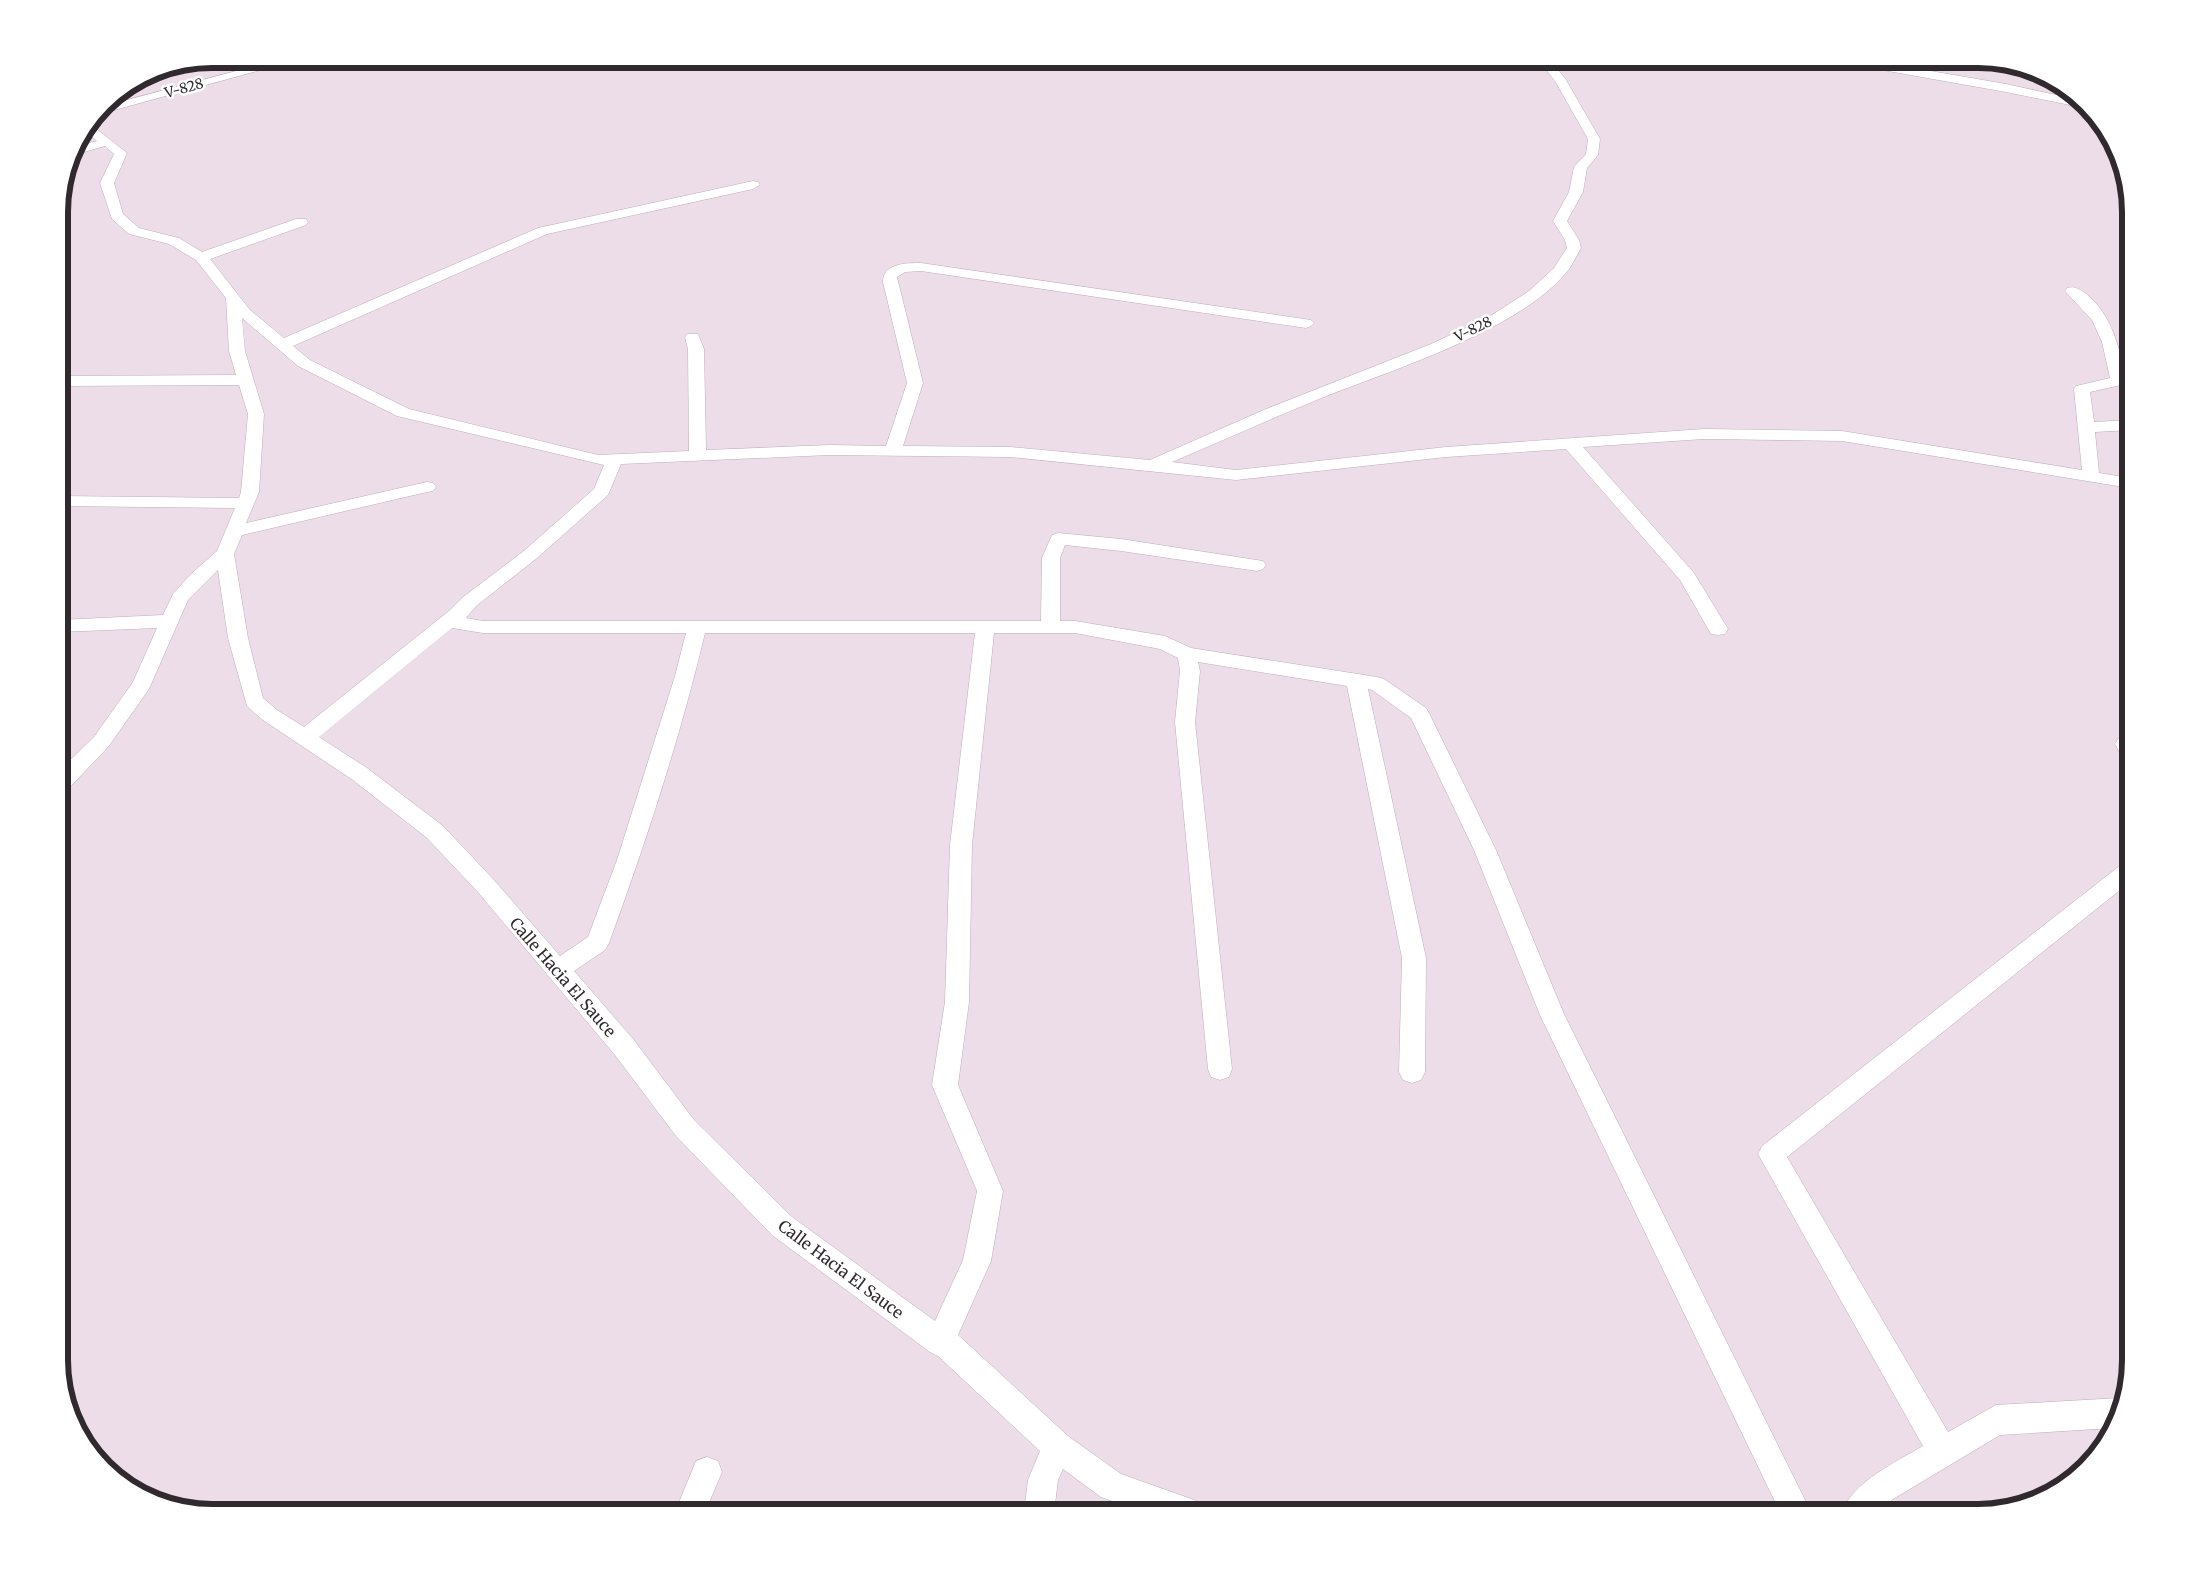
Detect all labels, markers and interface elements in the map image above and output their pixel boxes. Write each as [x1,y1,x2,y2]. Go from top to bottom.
street label: V-828 [162,74,205,102]
street label: V-828 [1450,312,1495,346]
street label: Calle Hacia El Sauce [506,913,620,1041]
street label: Calle Hacia El Sauce [774,1215,908,1323]

